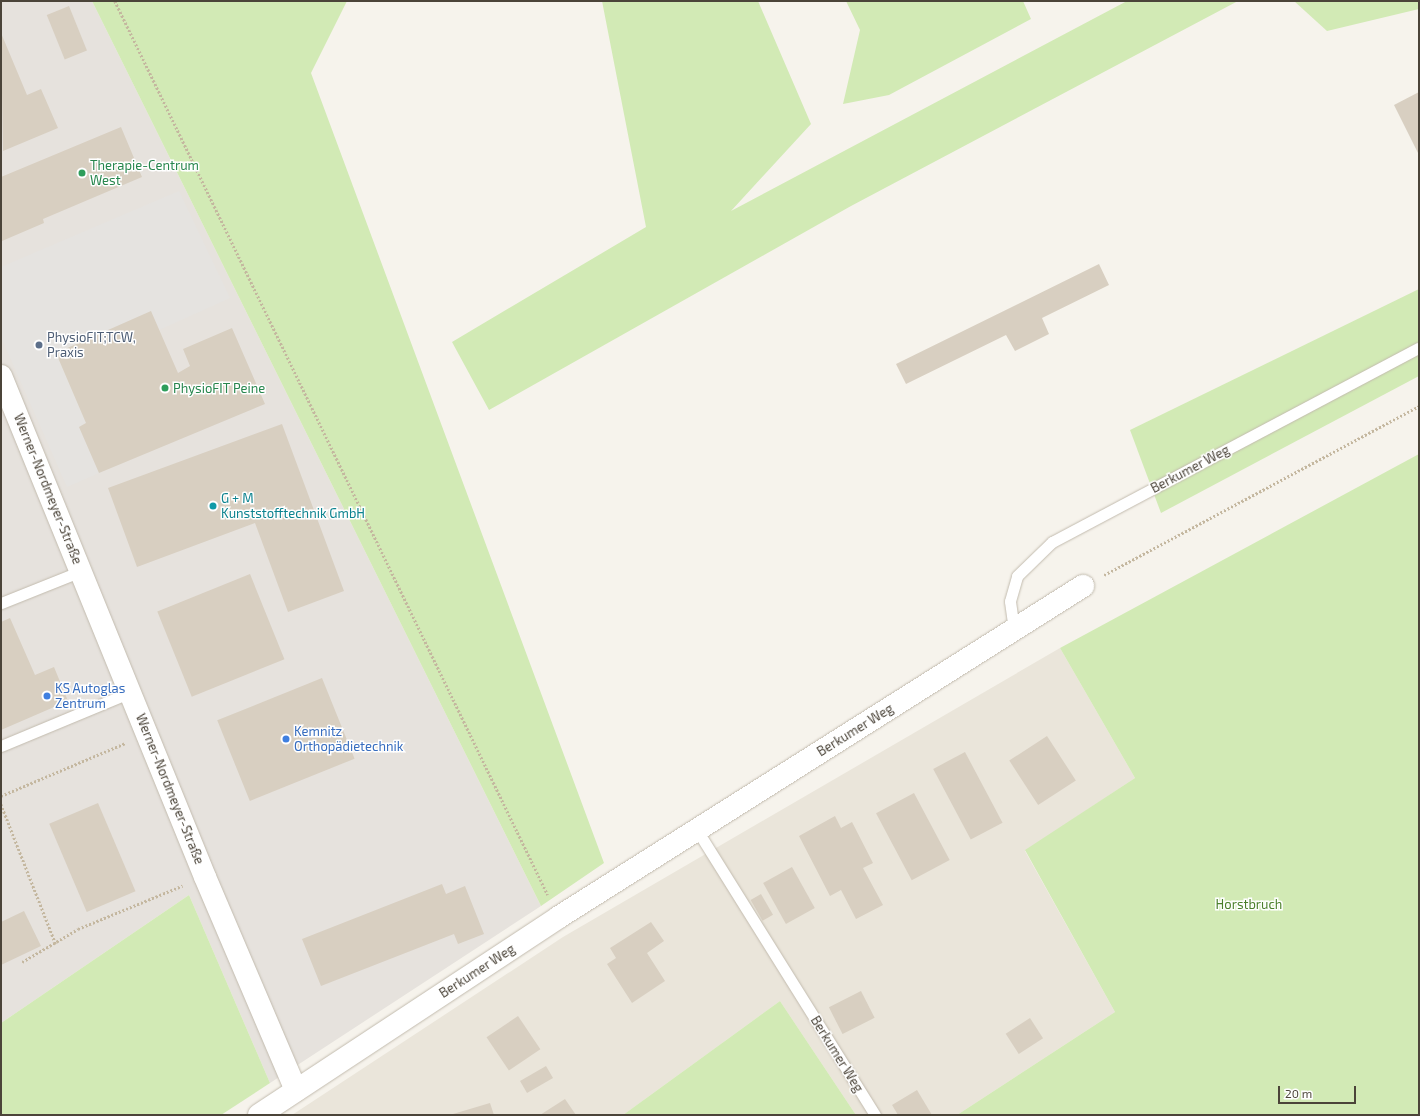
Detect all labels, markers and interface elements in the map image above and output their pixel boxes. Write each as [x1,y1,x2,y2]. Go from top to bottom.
place label: Therapie-Centrum West [90,158,199,189]
marker: Therapie-Centrum West [77,168,87,178]
place label: PhysioFIT;TCW, Praxis [47,330,136,361]
marker: PhysioFIT;TCW, Praxis [34,340,44,350]
place label: PhysioFIT Peine [173,380,266,396]
marker: PhysioFIT Peine [160,383,170,393]
street label: Werner-Nordmeyer-Straße [11,411,85,567]
street label: Berkumer Weg [1148,442,1232,496]
place label: G + M Kunststofftechnik GmbH [221,491,365,522]
marker: G + M Kunststofftechnik GmbH [208,501,218,511]
place label: KS Autoglas Zentrum [55,681,126,712]
marker: KS Autoglas Zentrum [42,691,52,701]
street label: Berkumer Weg [814,700,896,760]
street label: Werner-Nordmeyer-Straße [133,711,207,867]
place label: Kemnitz Orthopädietechnik [294,724,403,755]
marker: Kemnitz Orthopädietechnik [281,734,291,744]
park label: Horstbruch [1216,896,1282,912]
street label: Berkumer Weg [436,941,518,1001]
street label: Berkumer Weg [807,1013,867,1095]
scale bar [1280,1078,1358,1104]
text: 20 m [1285,1086,1312,1100]

